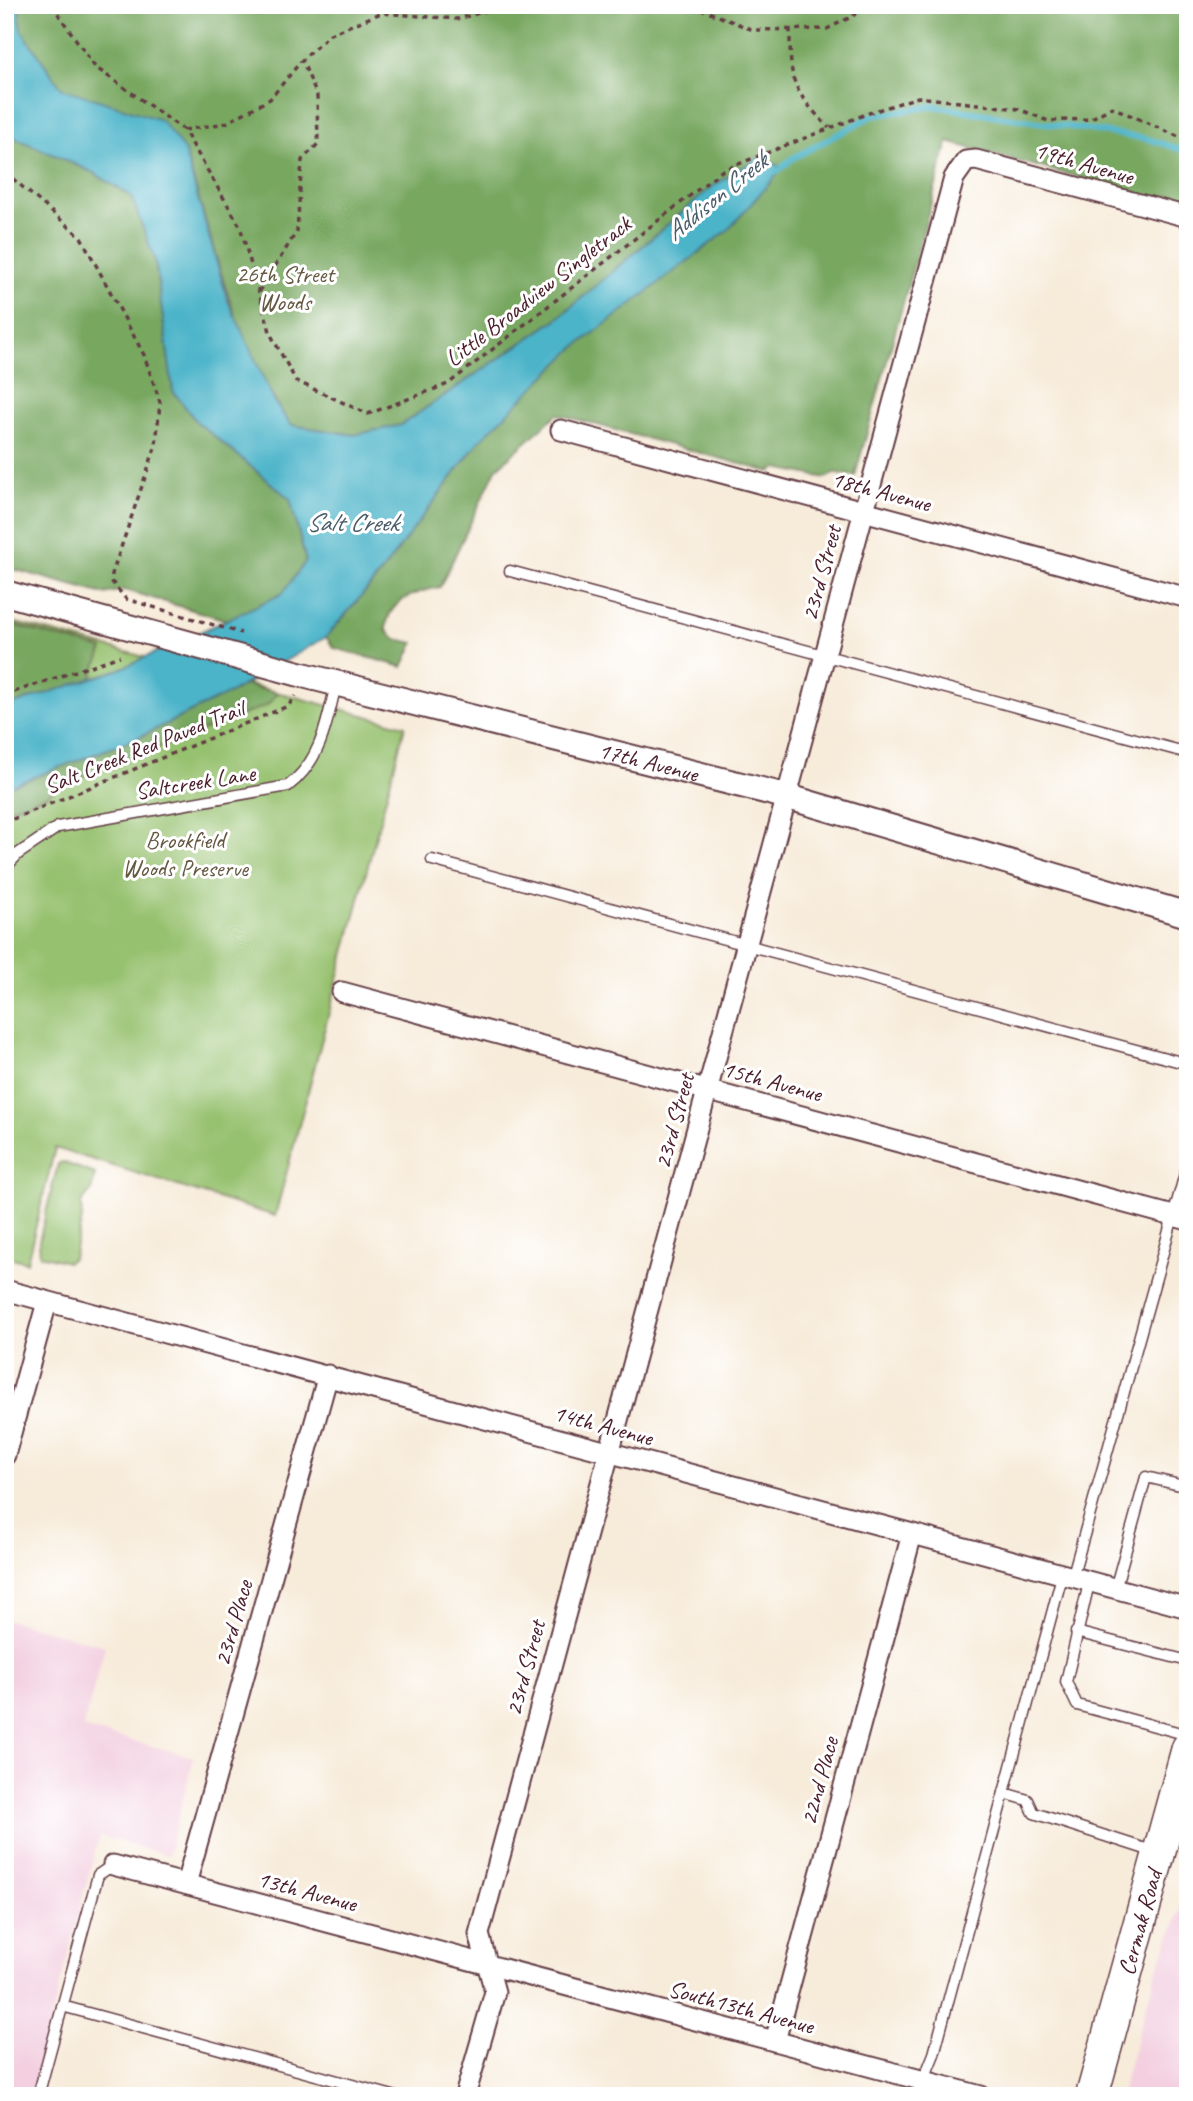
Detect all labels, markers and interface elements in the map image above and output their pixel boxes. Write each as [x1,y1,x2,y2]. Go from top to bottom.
street label: 19th Avenue [1031,135,1139,192]
water label: Addison Creek [658,142,779,248]
street label: Little Broadview Singletrack [439,208,639,373]
park label: 26th Street Woods [236,259,336,317]
street label: 18th Avenue [828,463,936,519]
water label: Salt Creek [306,506,402,539]
street label: 23rd Street [794,520,849,624]
street label: Salt Creek Red Paved Trail [40,692,252,801]
street label: 17th Avenue [595,735,703,789]
street label: Saltcreek Lane [133,757,259,806]
park label: Brookfield Woods Preserve [122,825,250,883]
street label: 15th Avenue [719,1053,827,1109]
street label: 23rd Street [647,1068,702,1172]
street label: 14th Avenue [550,1397,658,1453]
street label: 23rd Place [207,1575,260,1669]
street label: 23rd Street [498,1615,553,1719]
street label: 22nd Place [793,1732,846,1828]
street label: 13th Avenue [254,1863,362,1919]
street label: Cermak Road [1111,1863,1170,1978]
street label: South13th Avenue [665,1973,819,2041]

